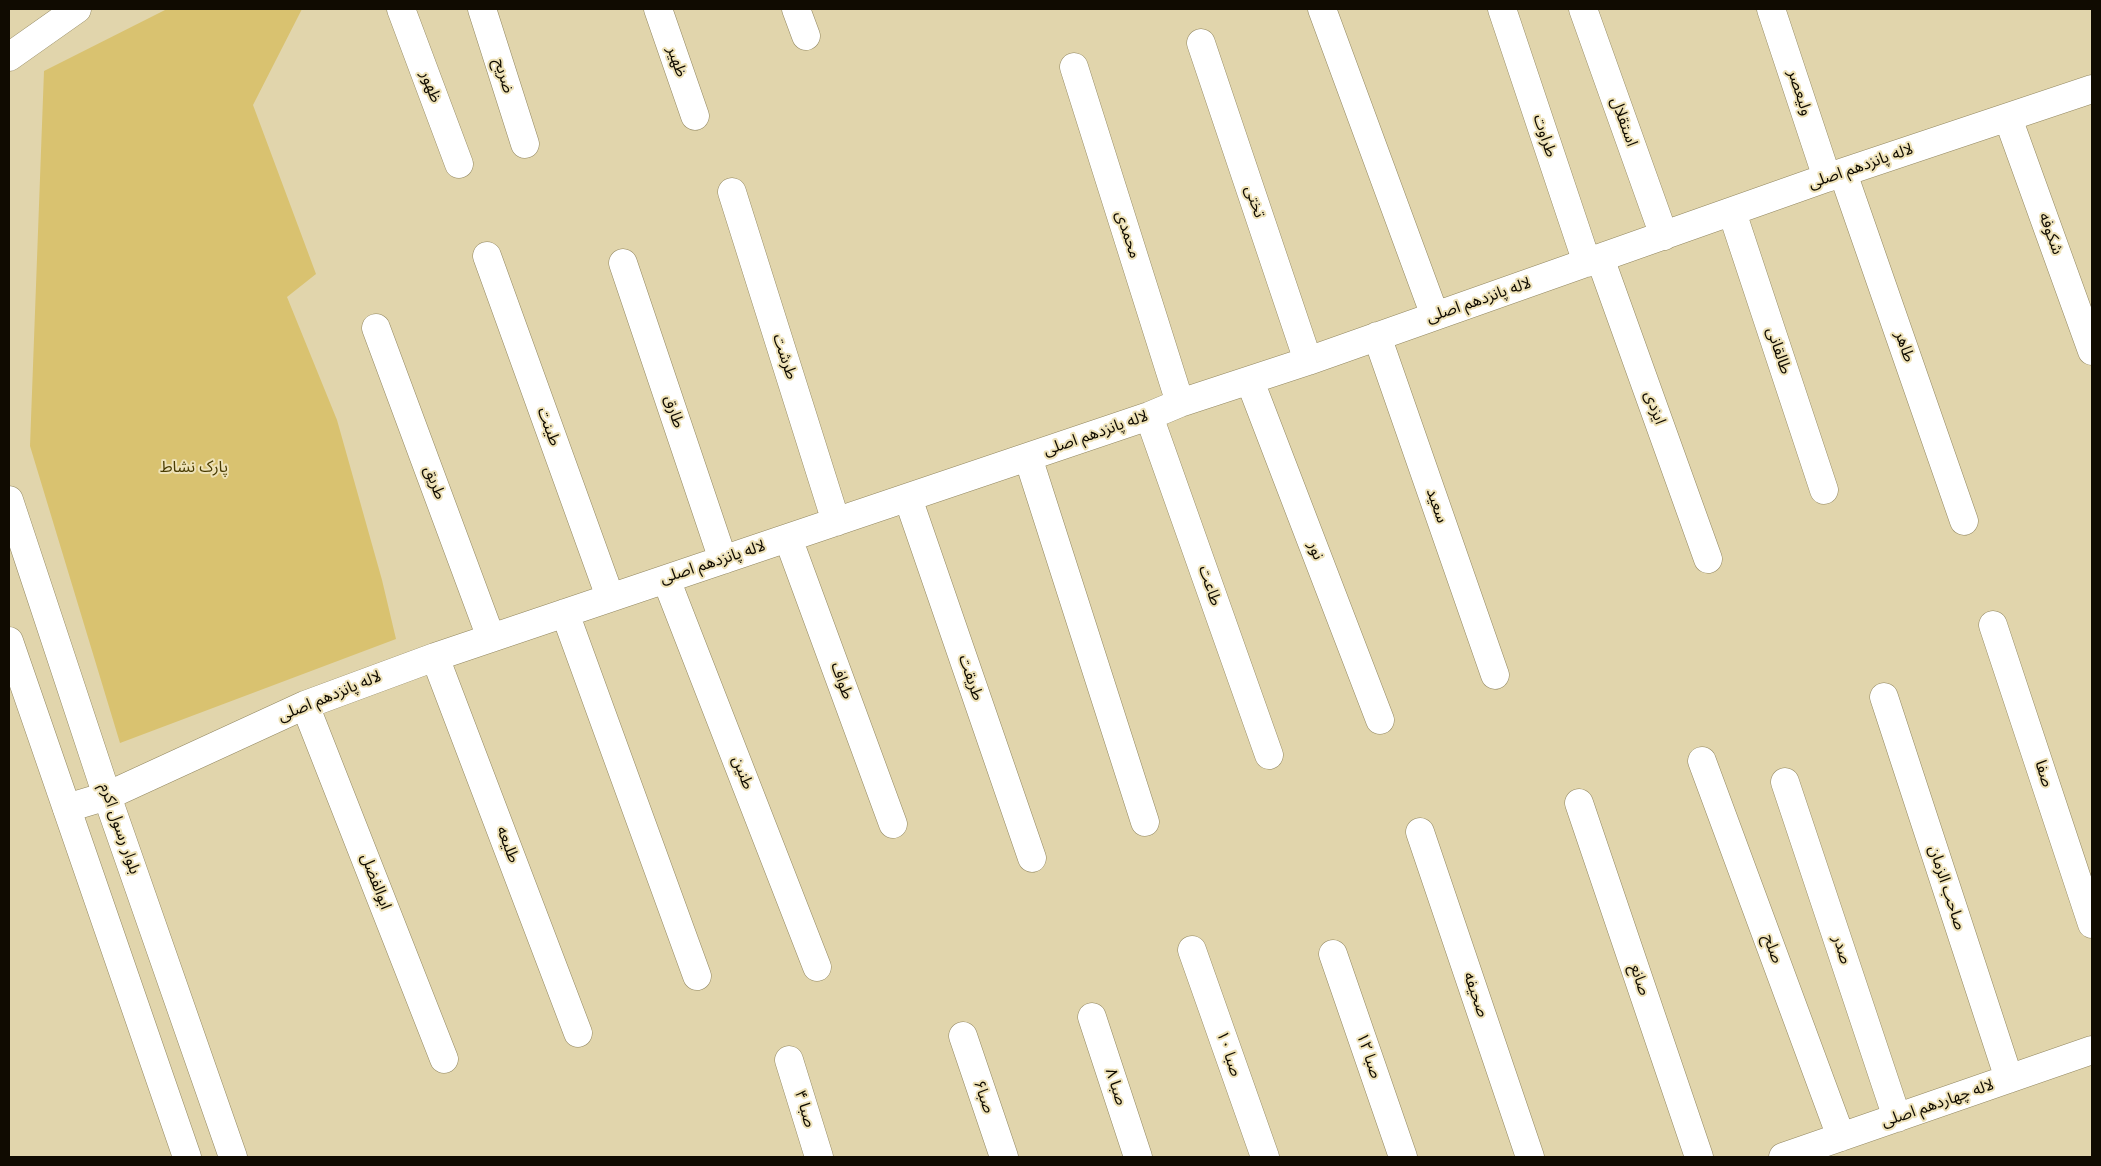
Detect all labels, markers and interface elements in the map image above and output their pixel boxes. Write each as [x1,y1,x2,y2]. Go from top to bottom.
street label: ظهیر [662,44,690,80]
street label: ضریح [489,56,517,96]
street label: ظهور [415,68,445,106]
street label: ولیعصر [1783,68,1815,118]
street label: استقلال [1605,95,1641,149]
street label: طراوت [1528,112,1560,160]
street label: لاله پانزدهم اصلی [1806,140,1916,194]
street label: تختی [1240,183,1268,221]
street label: محمدی [1110,209,1144,261]
street label: شکوفه [2034,210,2066,258]
street label: لاله پانزدهم اصلی [1424,274,1534,328]
street label: طالقانی [1761,325,1795,377]
street label: طاهر [1890,329,1918,365]
street label: طرشت [768,332,800,382]
street label: ایزدی [1639,389,1669,427]
street label: طارق [659,393,687,431]
street label: طینت [532,405,564,449]
street label: لاله پانزدهم اصلی [1041,407,1151,461]
park label: پارک نشاط [160,458,228,478]
street label: طریق [419,464,449,502]
street label: سعید [1421,486,1451,526]
street label: لاله پانزدهم اصلی [658,537,768,589]
street label: نور [1303,539,1327,563]
street label: طاعت [1193,563,1225,609]
street label: طریقت [953,653,987,703]
street label: طواف [825,660,857,702]
street label: لاله پانزدهم اصلی [276,668,384,726]
street label: طنین [727,754,757,792]
street label: صفا [2030,758,2056,790]
street label: بلوار رسول اکرم [94,781,144,877]
street label: طلیعه [491,824,523,866]
street label: صاحب الزمان [1923,843,1969,933]
street label: ابوالفضل [356,851,394,913]
street label: صلح [1758,932,1786,966]
street label: صدر [1827,933,1855,967]
street label: صانع [1625,962,1653,998]
street label: صحیفه [1458,970,1492,1020]
street label: صبا ۱۰ [1211,1029,1245,1079]
street label: صبا ۱۲ [1351,1031,1385,1081]
street label: صبا ۸ [1100,1066,1130,1108]
street label: لاله چهاردهم اصلی [1879,1076,1997,1132]
street label: صبا۶ [968,1078,998,1116]
street label: صبا ۴ [789,1088,819,1130]

